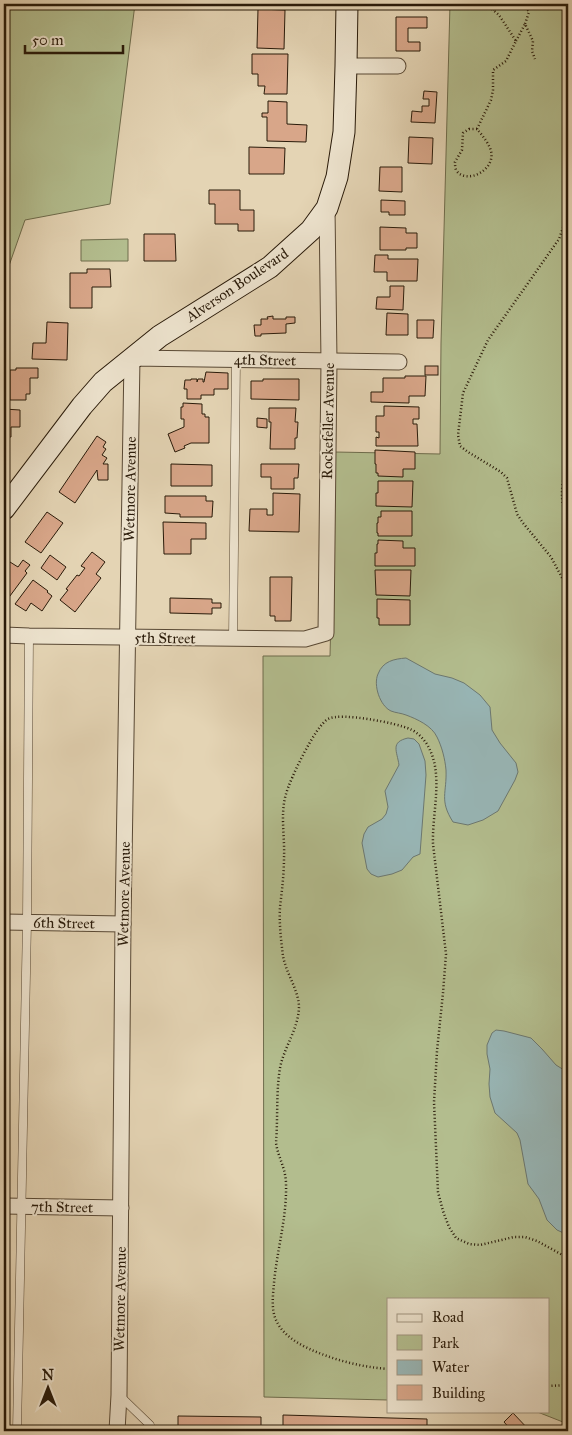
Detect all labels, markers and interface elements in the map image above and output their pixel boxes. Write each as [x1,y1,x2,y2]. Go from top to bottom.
scale bar [25,22,122,54]
text: 50 m [32,31,64,49]
street label: Alverson Boulevard [182,244,292,326]
street label: 4th Street [234,350,297,370]
street label: Rockefeller Avenue [318,362,338,480]
street label: Wetmore Avenue [120,436,140,542]
street label: 5th Street [134,628,196,648]
street label: Wetmore Avenue [114,841,134,947]
street label: 6th Street [33,913,96,933]
street label: 7th Street [31,1197,94,1217]
street label: Wetmore Avenue [110,1246,130,1352]
legend [387,1298,550,1412]
text: Road [432,1308,464,1326]
text: Park [432,1334,459,1352]
text: Water [432,1358,469,1376]
north arrow [22,1362,72,1412]
text: N [42,1367,54,1384]
text: Building [432,1384,486,1402]

